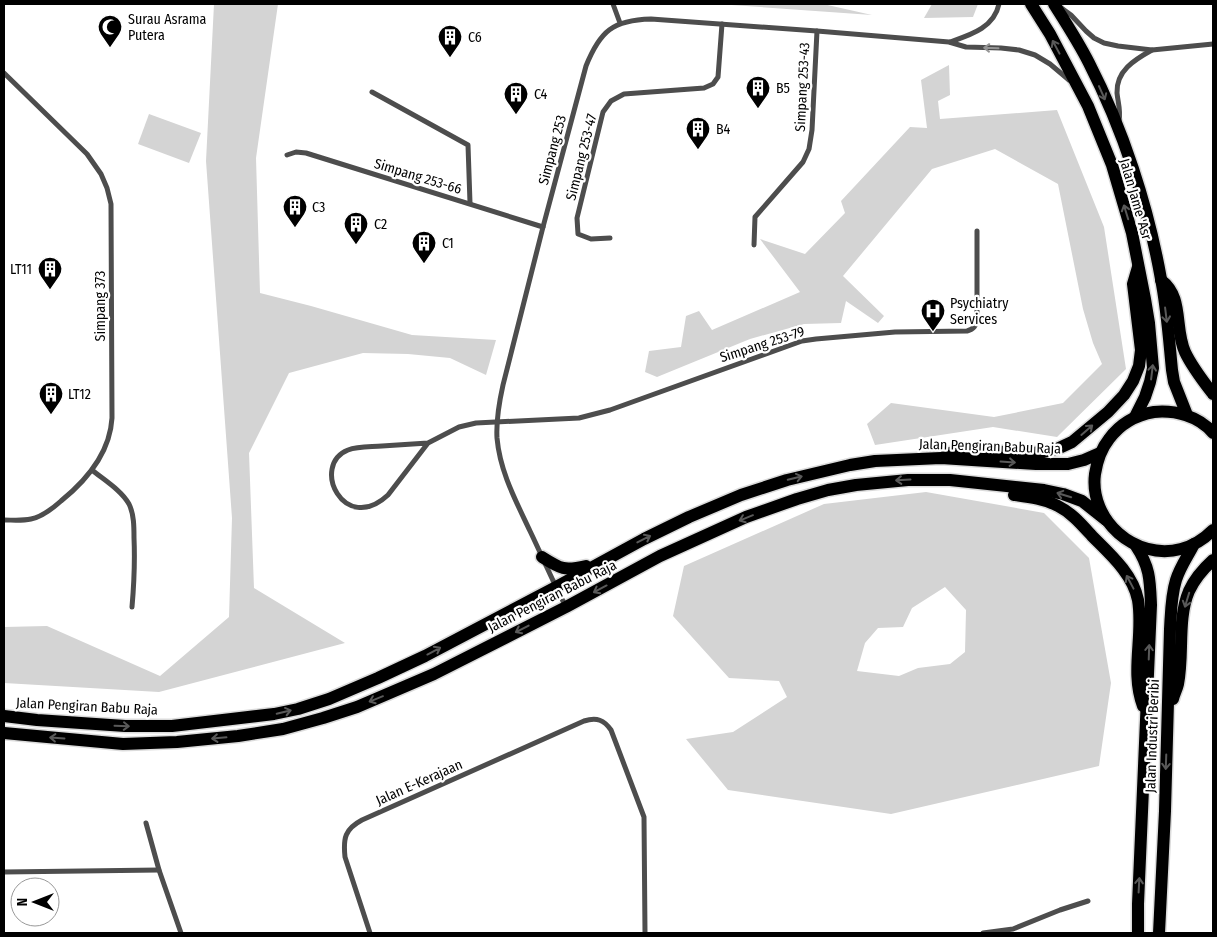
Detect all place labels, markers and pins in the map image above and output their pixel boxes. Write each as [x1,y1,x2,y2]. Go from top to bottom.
place label: Surau Asrama Putera [128,11,207,44]
mosque icon: Surau Asrama Putera [97,14,123,48]
building icon: C6 [437,24,463,58]
place label: C6 [468,29,482,46]
building icon: B5 [745,75,771,109]
place label: B5 [776,80,790,97]
building icon: C4 [503,81,529,115]
place label: C4 [534,86,547,103]
building icon: B4 [685,116,711,150]
place label: B4 [716,121,731,138]
building icon: C3 [282,194,308,228]
place label: C3 [312,199,325,216]
building icon: C2 [343,211,369,245]
place label: C2 [374,216,387,233]
building icon: C1 [411,230,437,264]
place label: C1 [442,235,454,252]
building icon: LT11 [37,256,63,290]
place label: LT11 [10,261,32,278]
place label: Psychiatry Services [950,295,1009,328]
hospital icon: Psychiatry Services [920,298,946,332]
building icon: LT12 [38,381,64,415]
place label: LT12 [68,386,91,403]

